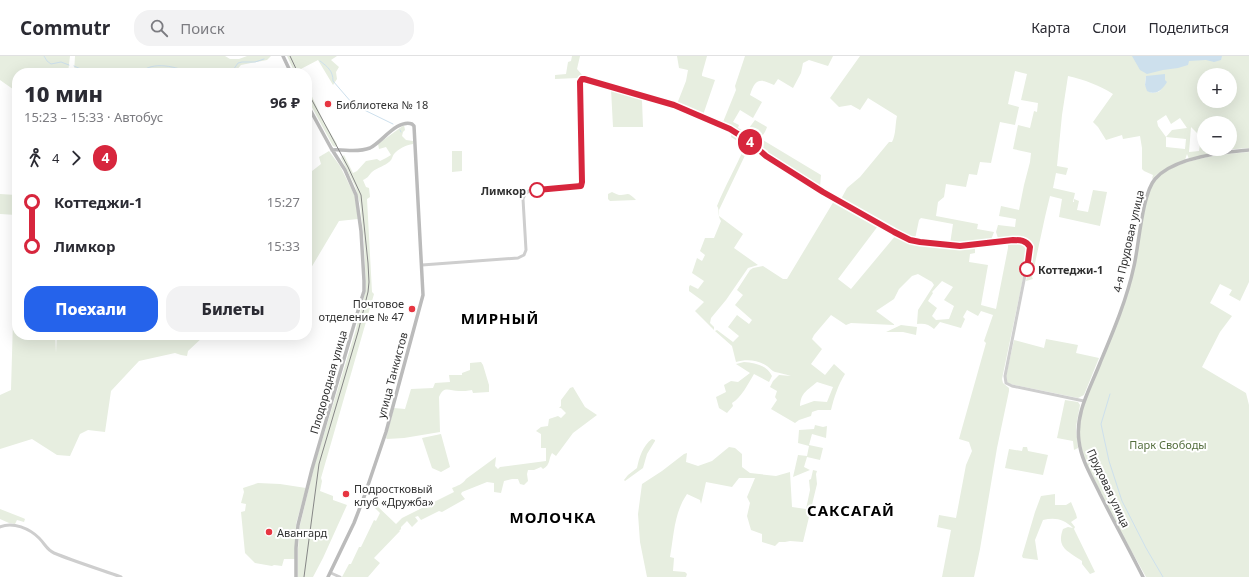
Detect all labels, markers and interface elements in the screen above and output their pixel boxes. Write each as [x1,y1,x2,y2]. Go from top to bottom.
search box [134,10,414,46]
text: Commutr [20,15,110,41]
icon: search [148,17,170,39]
text: Поиск [180,18,225,38]
text: Карта [1031,18,1070,37]
text: Слои [1092,18,1126,37]
text: Поделиться [1148,18,1229,37]
map controls [1197,68,1237,156]
button: + [1197,68,1237,108]
text: 10 мин [24,78,103,108]
text: 96 ₽ [270,92,300,112]
place label: Библиотека № 18 [336,97,428,112]
marker: Библиотека № 18 [323,99,333,109]
text: 15:23 – 15:33 · Автобус [24,108,163,126]
button: − [1197,116,1237,156]
line badge: 4 [737,129,763,155]
text: 4 [746,132,754,151]
icon: walk [24,147,46,169]
icon: forward [65,147,87,169]
text: 4 [101,148,109,167]
text: 4 [52,149,59,167]
marker: Лимкор [529,182,545,198]
place label: Лимкор [481,183,526,198]
street label: 4-я Прудовая улица [1109,188,1147,294]
text: Коттеджи-1 [54,192,143,212]
text: 15:27 [267,193,300,211]
text: Лимкор [54,236,115,256]
text: 15:33 [267,237,300,255]
marker: Коттеджи-1 [1019,261,1035,277]
place label: Коттеджи-1 [1038,262,1103,277]
button: Поехали [24,286,158,332]
button: Билеты [166,286,300,332]
place label: Почтовое отделение № 47 [318,296,404,324]
marker: Почтовое отделение № 47 [407,304,417,314]
district label: МИРНЫЙ [461,308,539,328]
street label: Плодородная улица [306,328,350,436]
street label: улица Танкистов [373,330,411,420]
park label: Парк Свободы [1129,437,1207,452]
street label: Прудовая улица [1084,446,1134,530]
place label: Подростковый клуб «Дружба» [354,481,434,509]
marker: Подростковый клуб «Дружба» [341,489,351,499]
district label: САКСАГАЙ [807,500,895,520]
district label: МОЛОЧКА [510,507,596,527]
place label: Авангард [277,525,328,540]
marker: Авангард [264,527,274,537]

